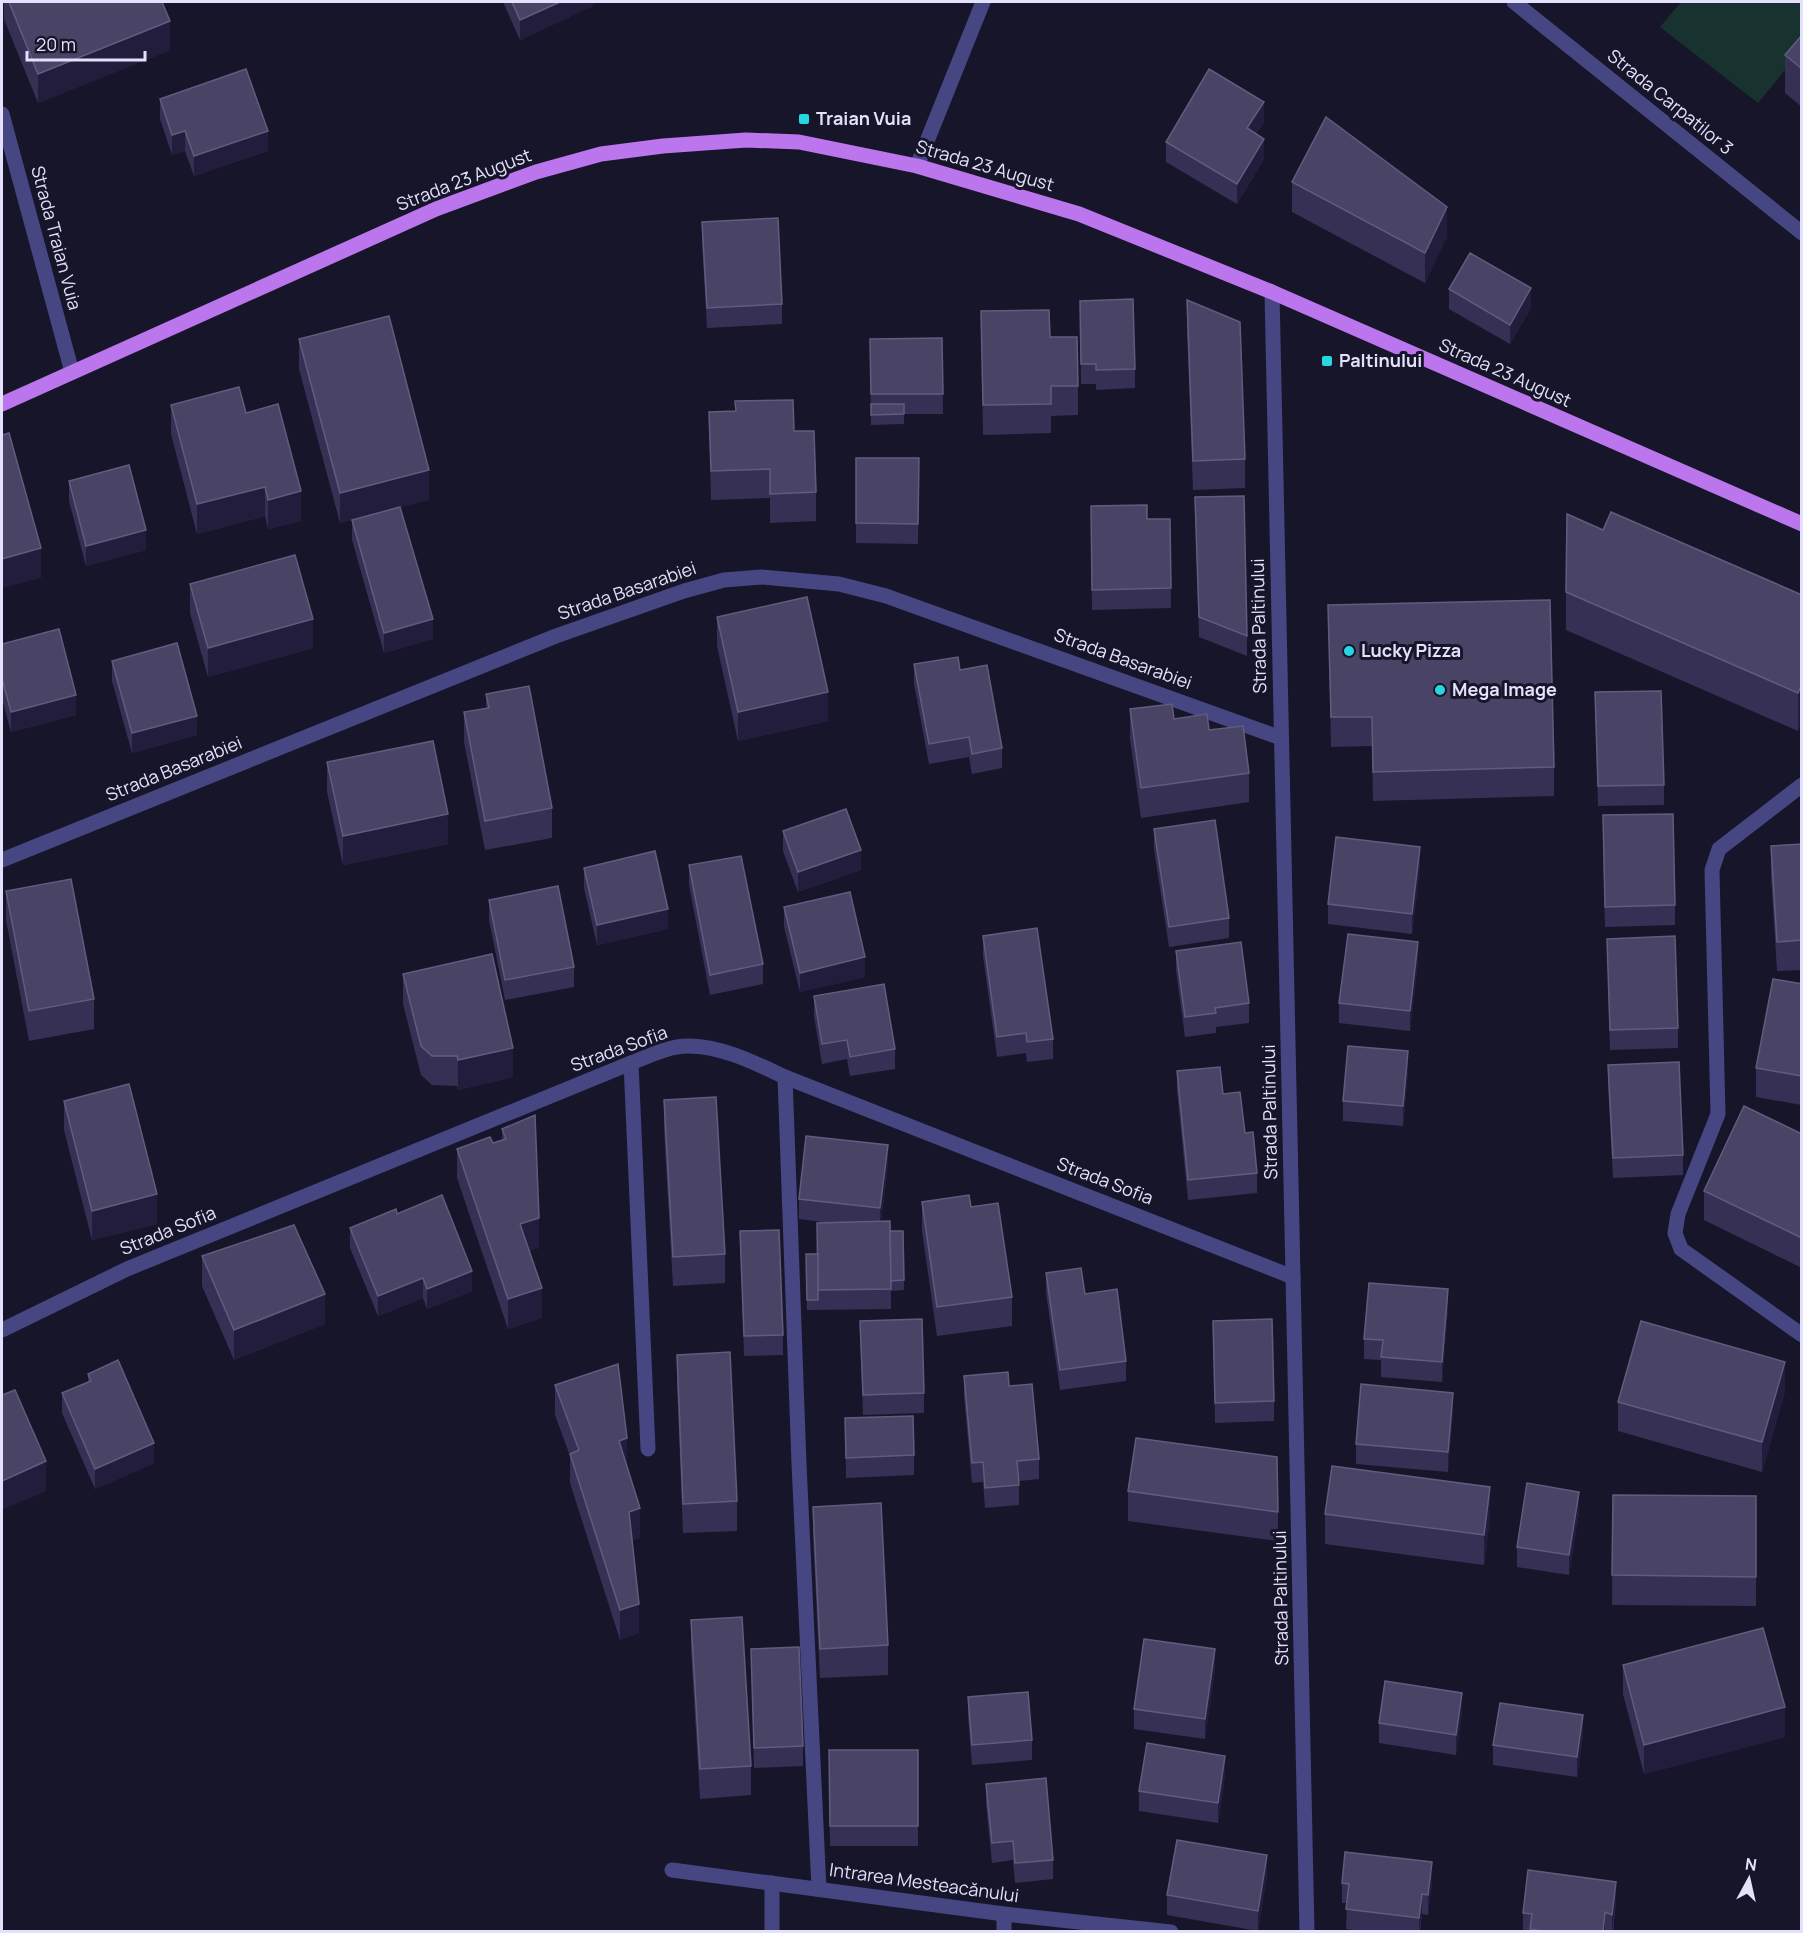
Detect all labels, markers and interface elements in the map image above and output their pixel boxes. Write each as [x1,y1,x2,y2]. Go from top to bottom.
scale bar [27,24,146,62]
text: 20 m [36,32,76,56]
street label: Strada Carpatilor 3 [1603,43,1738,159]
place label: Traian Vuia [816,106,911,130]
marker: Traian Vuia [797,112,811,126]
street label: Strada 23 August [913,134,1057,196]
street label: Strada 23 August [393,142,535,216]
street label: Strada Traian Vuia [26,163,88,313]
street label: Strada 23 August [1435,332,1575,412]
place label: Paltinului [1339,348,1422,372]
marker: Paltinului [1320,354,1334,368]
street label: Strada Basarabiei [554,555,699,625]
street label: Strada Paltinului [1245,558,1271,694]
street label: Strada Basarabiei [1051,622,1196,694]
place label: Lucky Pizza [1361,638,1461,662]
marker: Lucky Pizza [1342,644,1356,658]
place label: Mega Image [1452,677,1557,701]
marker: Mega Image [1433,683,1447,697]
street label: Strada Basarabiei [102,730,245,806]
street label: Strada Sofia [567,1019,670,1077]
street label: Strada Paltinului [1256,1044,1282,1180]
street label: Strada Sofia [1054,1151,1157,1209]
street label: Strada Sofia [116,1200,219,1260]
street label: Strada Paltinului [1267,1530,1293,1666]
north arrow [1719,1849,1779,1909]
text: N [1744,1852,1758,1876]
street label: Intrarea Mesteacănului [828,1857,1020,1907]

